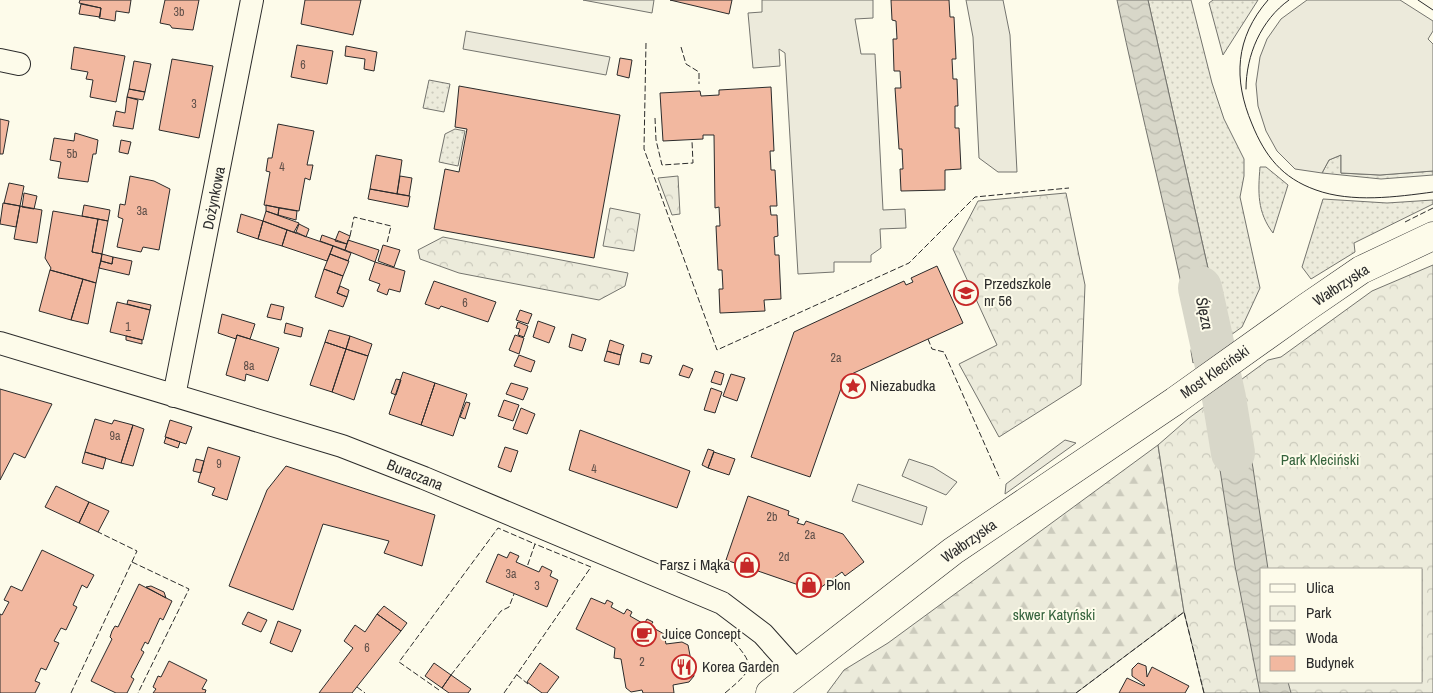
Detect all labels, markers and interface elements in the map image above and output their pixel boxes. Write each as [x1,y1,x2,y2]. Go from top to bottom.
house number: 3b [174,4,184,20]
house number: 6 [300,57,306,73]
house number: 3 [191,96,197,112]
house number: 5b [67,146,77,162]
house number: 4 [279,159,285,175]
street label: Dożynkowa [197,165,230,231]
house number: 3a [137,203,148,219]
street label: Wałbrzyska [1309,259,1373,311]
place label: Przedszkole nr 56 [984,273,1051,311]
school or university icon: Przedszkole nr 56 [953,280,979,306]
house number: 6 [462,295,468,311]
water label: Ślęza [1191,295,1219,331]
house number: 1 [125,319,131,335]
street label: Most Kleciński [1176,340,1253,403]
house number: 2a [831,350,842,366]
house number: 8a [244,358,255,374]
place icon: Niezabudka [840,373,866,399]
place label: Niezabudka [870,375,936,396]
house number: 9a [110,428,121,444]
park label: Park Kleciński [1281,449,1359,470]
street label: Buraczana [384,454,447,495]
house number: 9 [216,456,222,472]
house number: 4 [591,461,597,477]
house number: 2b [767,509,777,525]
street label: Wałbrzyska [937,514,1001,567]
house number: 2a [805,527,816,543]
house number: 2d [779,549,789,565]
shop icon: Farsz i Mąka [734,552,760,578]
place label: Farsz i Mąka [660,554,730,575]
house number: 3a [506,566,517,582]
legend [1260,568,1423,683]
shop icon: Plon [796,572,822,598]
place label: Plon [826,574,851,595]
text: Ulica [1306,577,1334,598]
house number: 3 [534,578,540,594]
text: Park [1306,602,1332,623]
park label: skwer Katyński [1013,604,1095,625]
cafe icon: Juice Concept [631,621,657,647]
place label: Juice Concept [662,623,741,644]
text: Woda [1306,627,1338,648]
house number: 6 [364,640,370,656]
text: Budynek [1306,652,1355,673]
house number: 2 [639,654,645,670]
restaurant icon: Korea Garden [671,654,697,680]
place label: Korea Garden [702,656,779,677]

